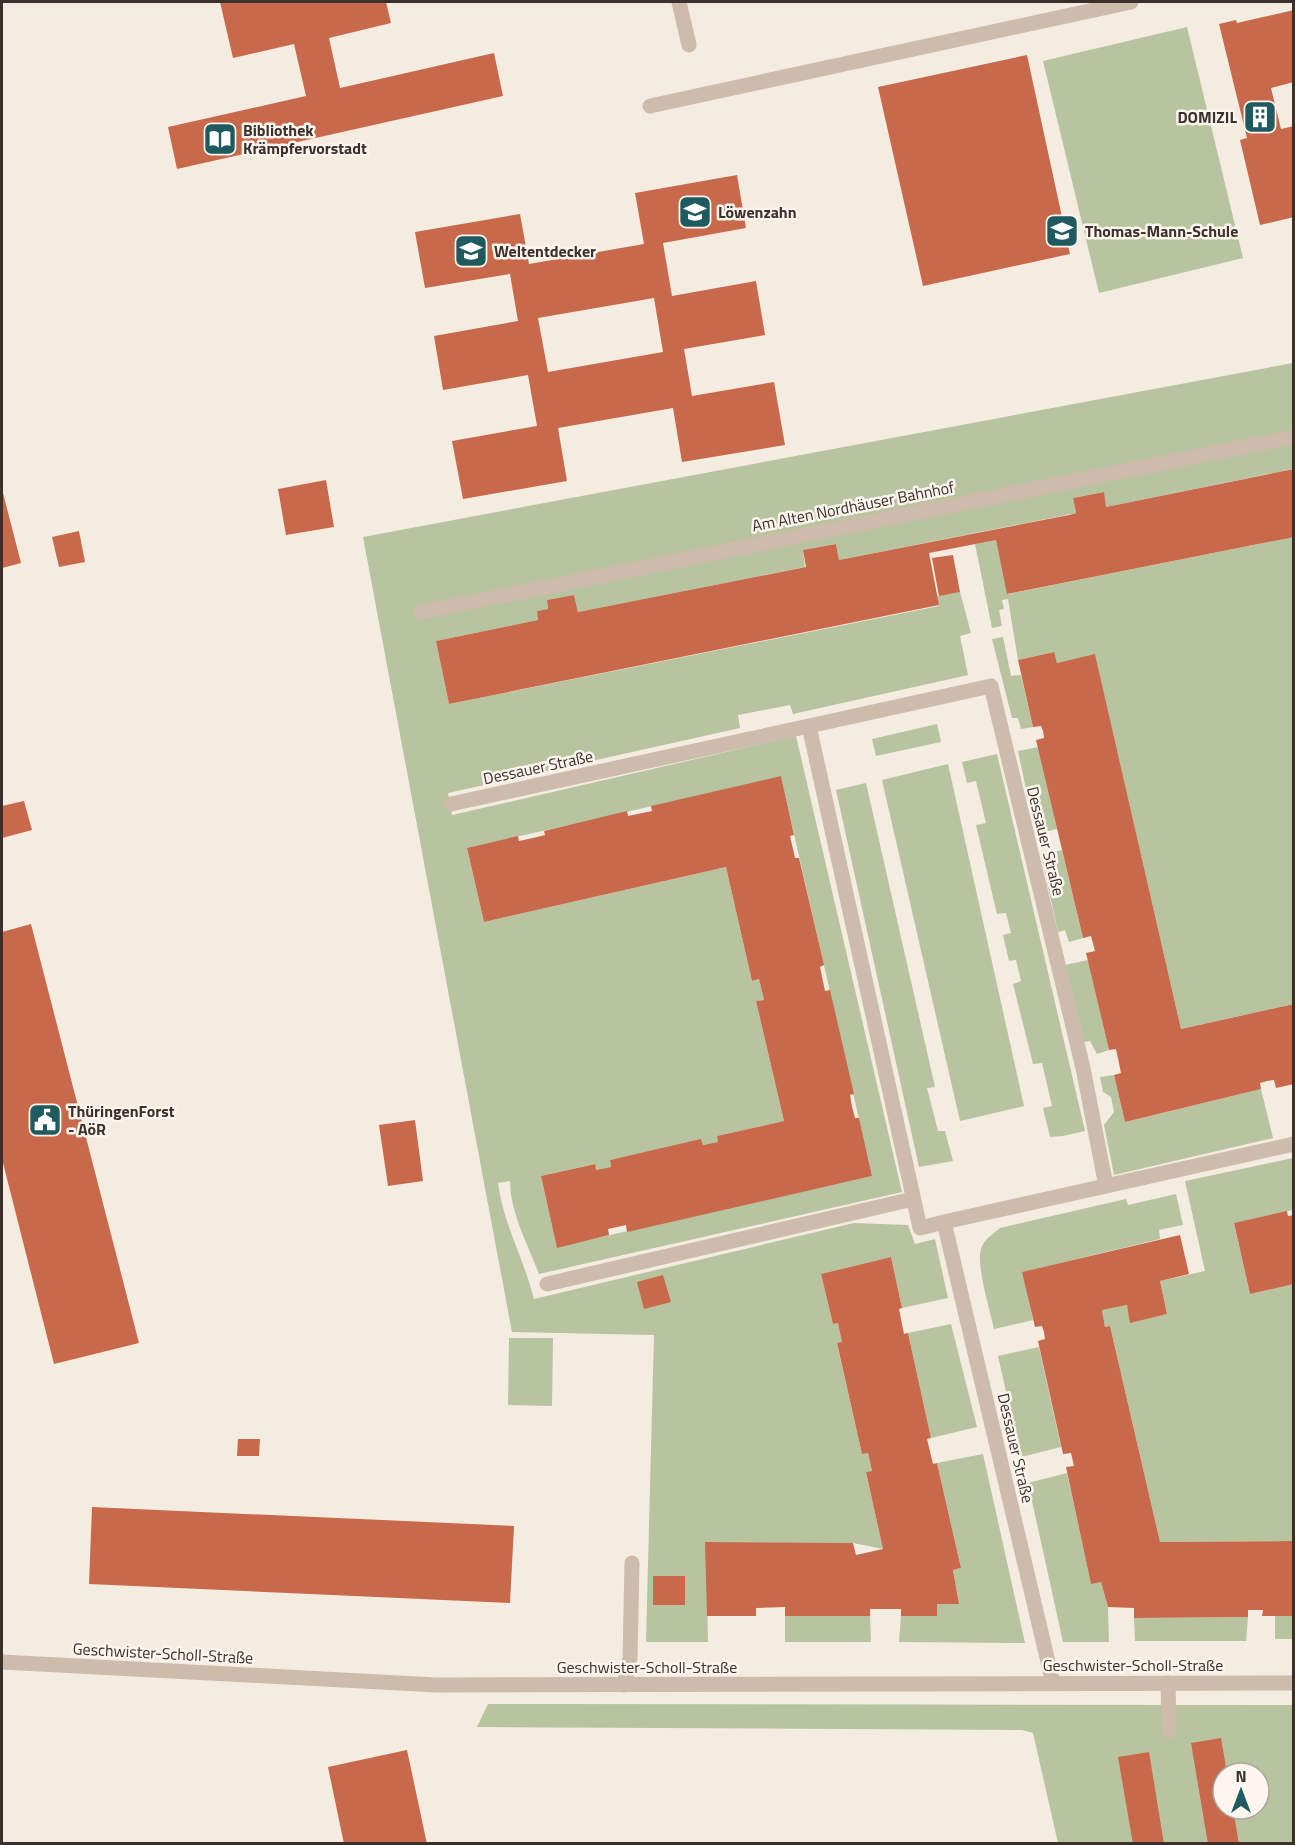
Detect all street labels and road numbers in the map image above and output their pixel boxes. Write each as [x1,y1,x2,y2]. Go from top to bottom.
street label: Am Alten Nordhäuser Bahnhof [750,474,957,537]
street label: Dessauer Straße [481,744,595,790]
street label: Dessauer Straße [1021,784,1071,898]
street label: Dessauer Straße [992,1391,1040,1505]
street label: Geschwister-Scholl-Straße [72,1636,254,1670]
street label: Geschwister-Scholl-Straße [1043,1653,1223,1677]
street label: Geschwister-Scholl-Straße [557,1655,737,1679]

